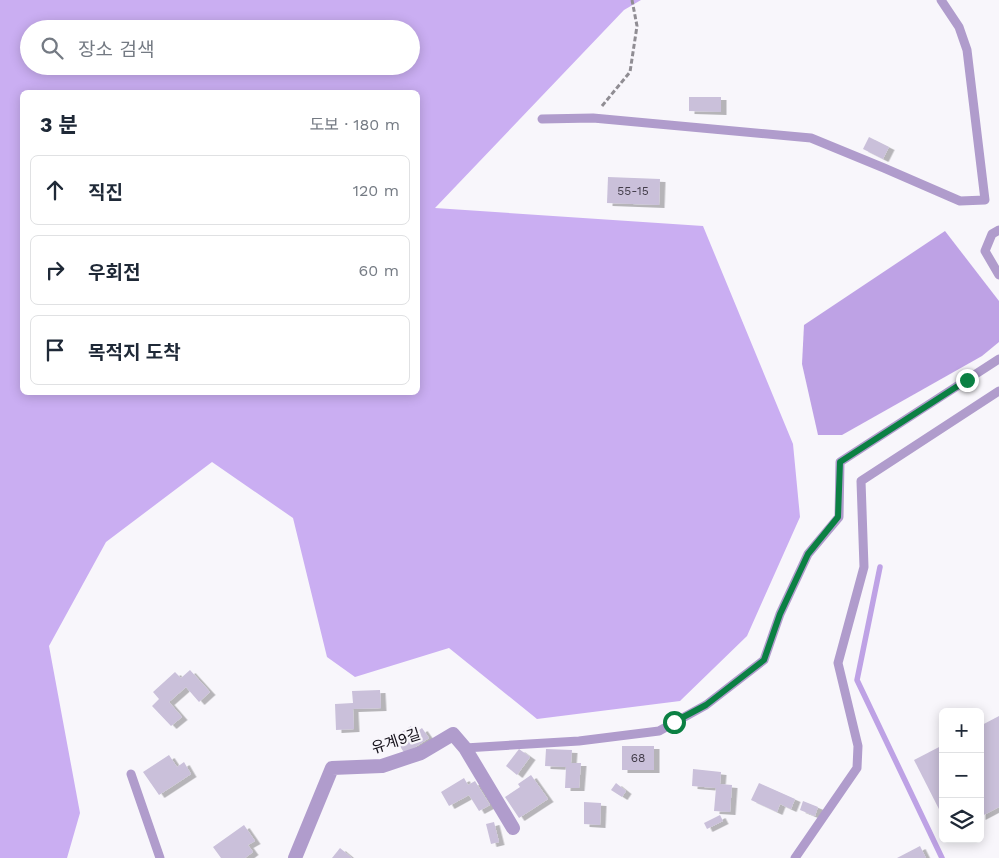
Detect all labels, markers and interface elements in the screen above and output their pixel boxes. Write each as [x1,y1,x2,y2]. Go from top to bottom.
search box [20,20,420,75]
icon: search [38,34,66,62]
text: 장소 검색 [78,38,154,61]
text: 3 분 [40,112,78,137]
text: 도보 · 180 m [310,115,400,134]
icon: ahead [41,176,69,204]
text: 직진 [88,181,123,204]
text: 120 m [353,181,399,200]
house number: 55-15 [617,184,649,198]
icon: right [41,256,69,284]
text: 우회전 [88,261,140,284]
text: 60 m [359,261,399,280]
icon: arrive [41,336,69,364]
text: 목적지 도착 [88,341,181,364]
route end [956,369,979,392]
map controls [939,708,984,843]
button: + [939,708,984,753]
route start [663,711,686,734]
street label: 유계9길 [369,725,423,757]
house number: 68 [631,751,645,765]
button: − [939,753,984,798]
button: layers [939,798,984,843]

